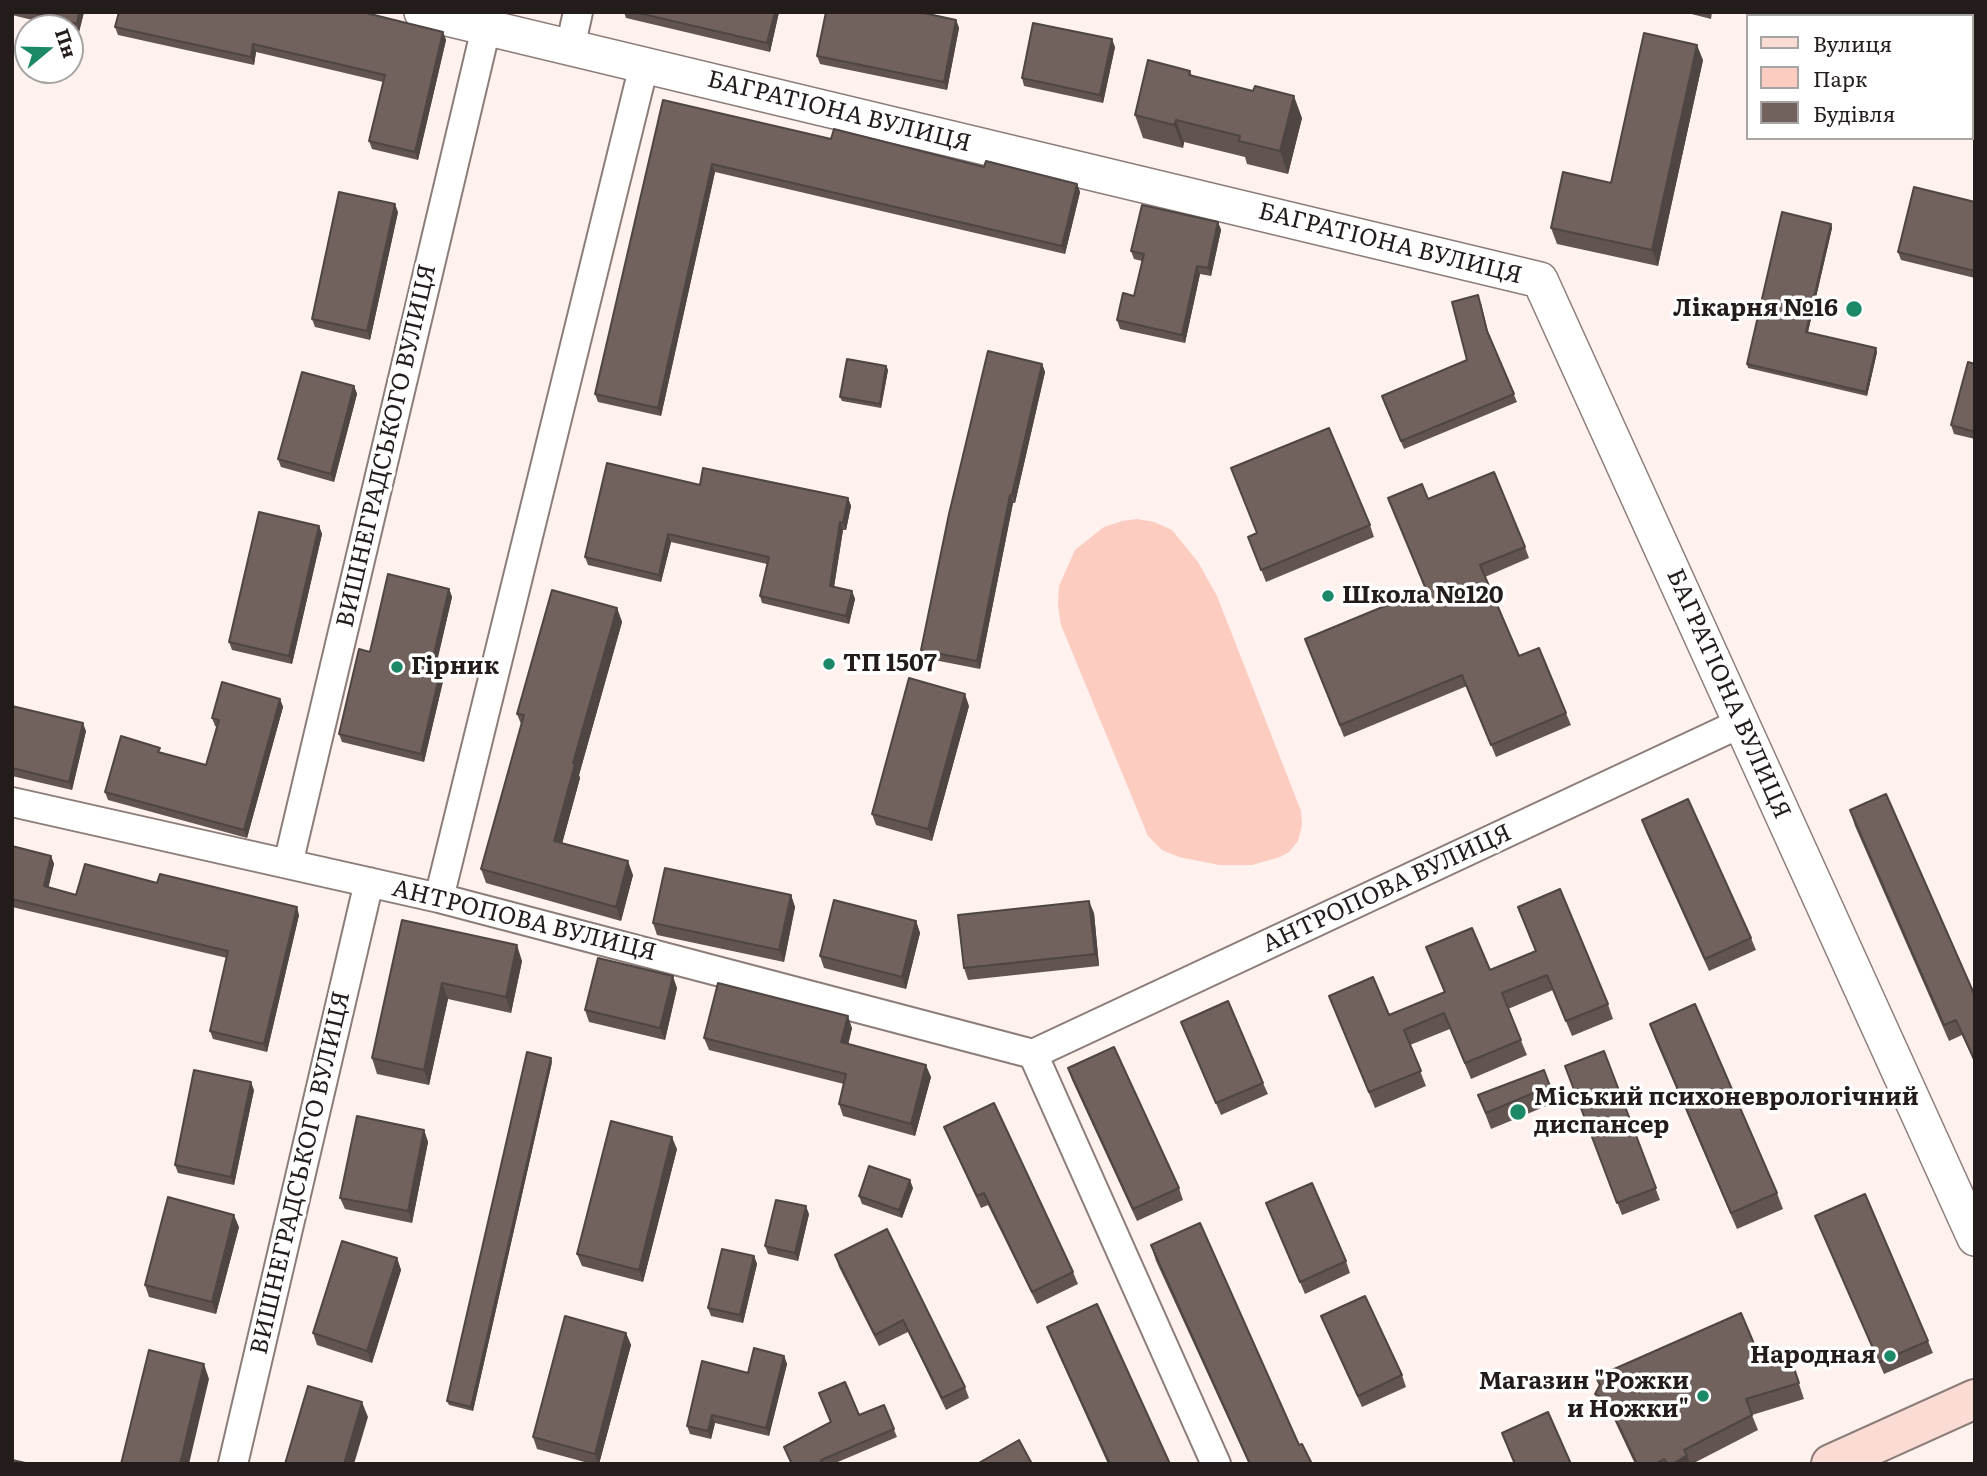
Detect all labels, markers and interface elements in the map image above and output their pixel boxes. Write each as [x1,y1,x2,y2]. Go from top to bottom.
north arrow [14,14,84,84]
legend [1745,14,1973,140]
text: Пн [49,24,85,61]
text: Вулиця [1813,27,1892,58]
text: Парк [1813,62,1867,93]
street label: БАГРАТІОНА ВУЛИЦЯ [704,65,974,159]
text: Будівля [1813,97,1895,128]
street label: БАГРАТІОНА ВУЛИЦЯ [1255,197,1525,291]
street label: ВИШНЕГРАДСЬКОГО ВУЛИЦЯ [331,262,443,630]
place label: Лікарня №16 [1673,295,1838,323]
marker: Лікарня №16 [1844,299,1864,319]
street label: БАГРАТІОНА ВУЛИЦЯ [1660,565,1796,823]
place label: Школа №120 [1342,582,1504,610]
marker: Школа №120 [1320,588,1336,604]
place label: ТП 1507 [843,650,937,678]
place label: Гірник [411,653,499,681]
marker: ТП 1507 [821,656,837,672]
marker: Гірник [389,659,405,675]
street label: АНТРОПОВА ВУЛИЦЯ [1258,819,1516,959]
street label: АНТРОПОВА ВУЛИЦЯ [389,874,659,968]
street label: ВИШНЕГРАДСЬКОГО ВУЛИЦЯ [245,989,357,1357]
place label: Міський психоневрологічний диспансер [1534,1084,1919,1140]
marker: Міський психоневрологічний диспансер [1508,1102,1528,1122]
place label: Народная [1750,1342,1876,1370]
marker: Народная [1882,1348,1898,1364]
place label: Магазин "Рожки и Ножки" [1479,1368,1689,1424]
marker: Магазин "Рожки и Ножки" [1695,1388,1711,1404]

